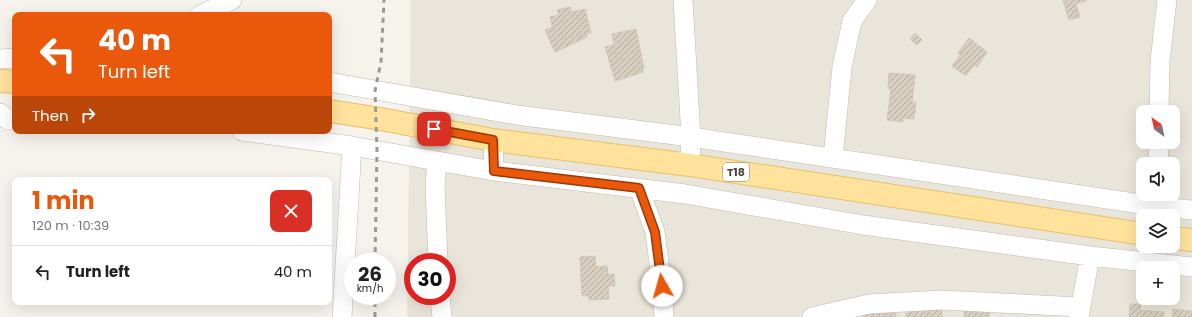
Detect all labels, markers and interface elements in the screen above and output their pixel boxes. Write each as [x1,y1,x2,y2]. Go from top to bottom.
text: 40 m [98,21,171,60]
icon: left [32,28,84,80]
text: Turn left [98,59,170,84]
icon: right [77,104,99,126]
text: Then [32,105,69,126]
north arrow [1136,105,1180,149]
map controls [1136,105,1180,305]
pin [417,112,451,146]
icon: arrive [423,118,445,140]
button: sound [1136,157,1180,201]
road number: T18 [723,163,749,181]
text: 1 min [32,184,95,217]
button: close [270,190,312,232]
button: layers [1136,209,1180,253]
text: 120 m · 10:39 [32,216,109,235]
speed limit sign: 30 [404,253,456,305]
text: 26 [358,260,382,288]
icon: left [32,261,54,283]
text: Turn left [66,261,130,282]
text: 40 m [274,261,312,282]
button: + [1136,261,1180,305]
position arrow [641,265,683,307]
text: km/h [357,281,383,296]

